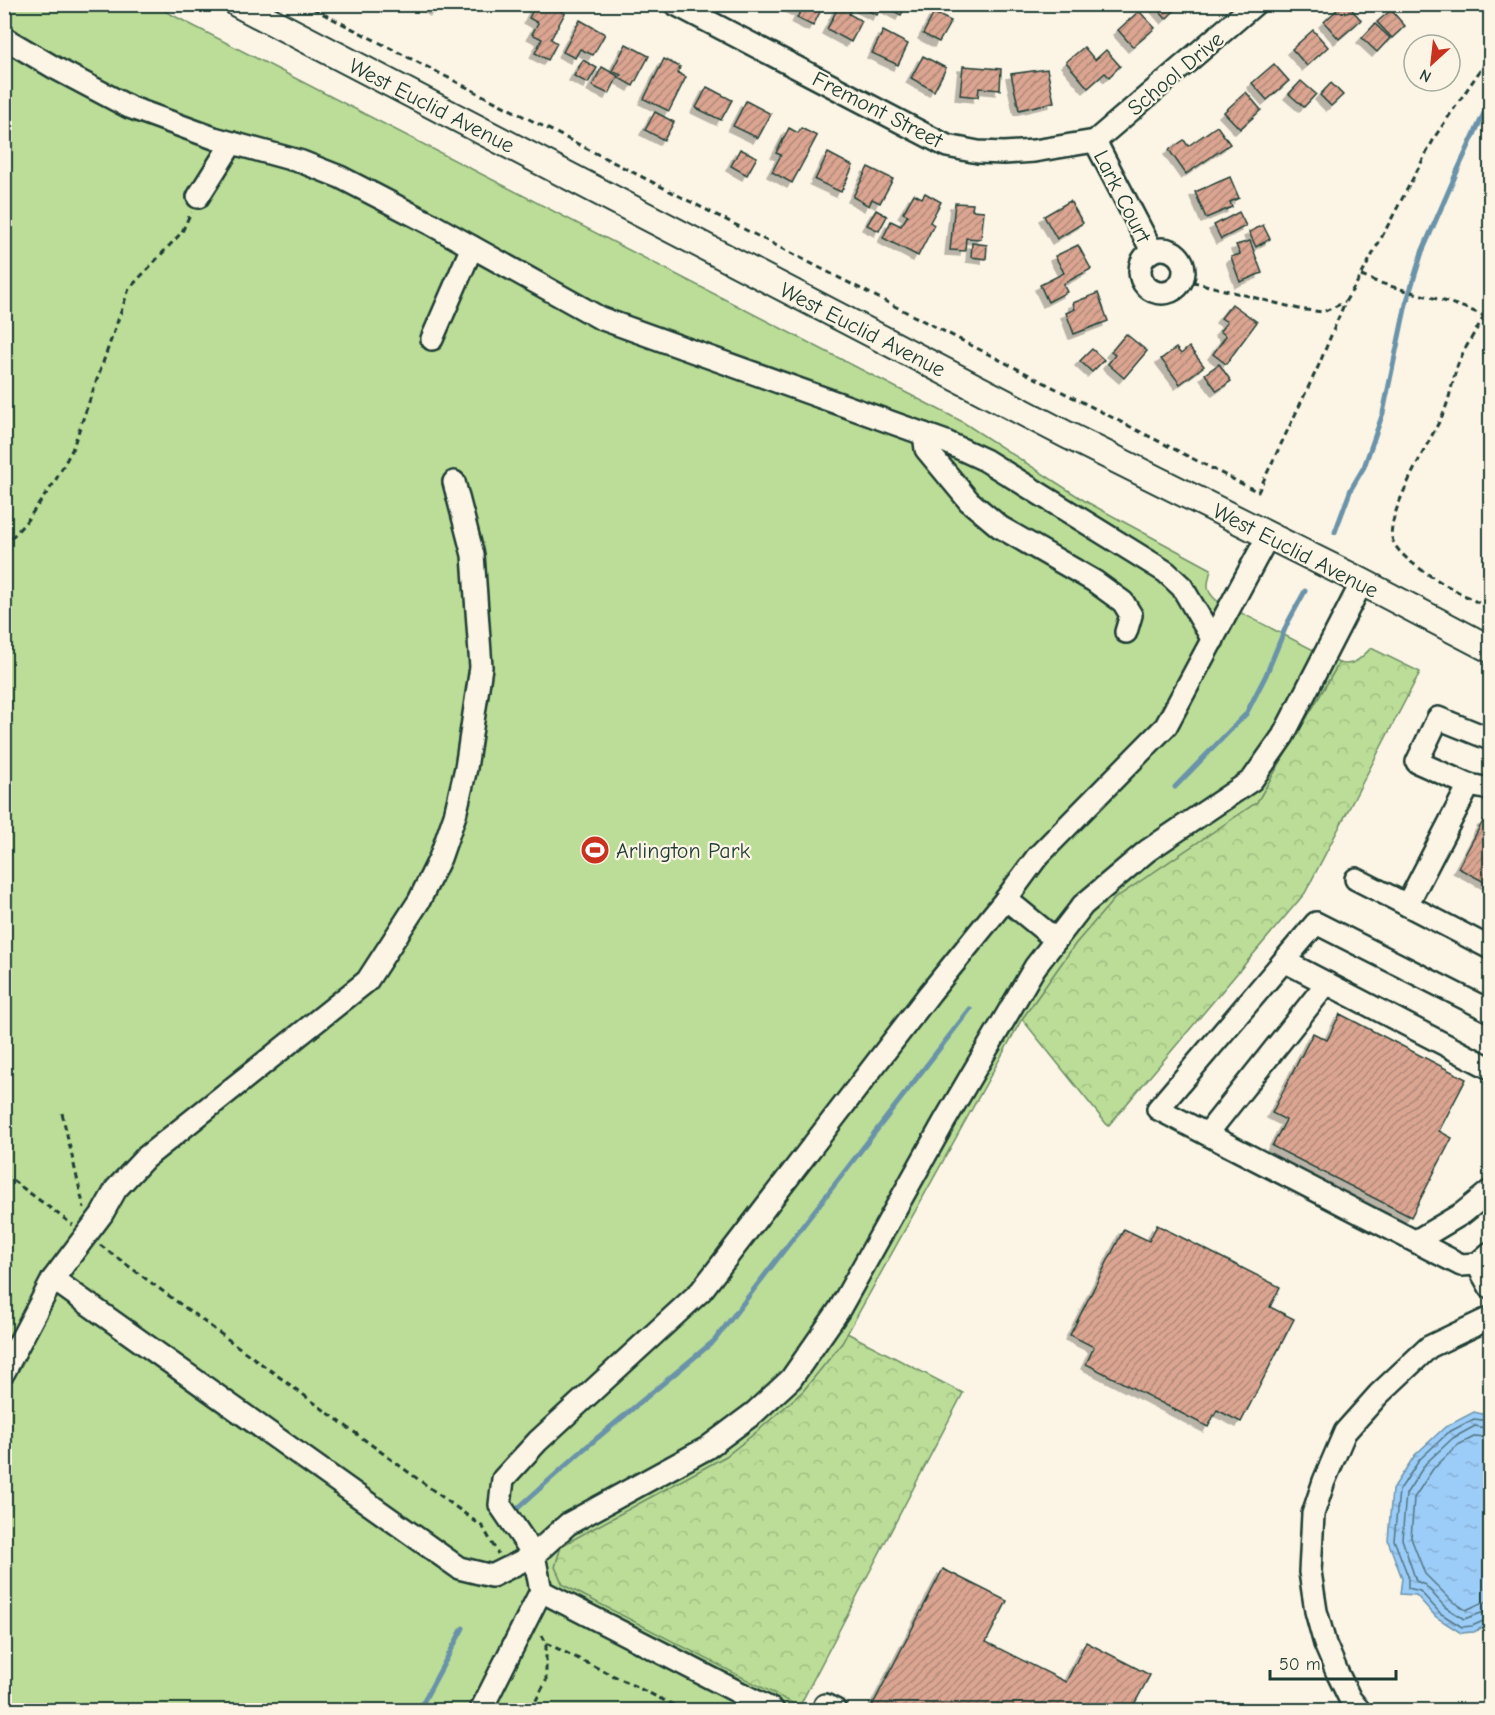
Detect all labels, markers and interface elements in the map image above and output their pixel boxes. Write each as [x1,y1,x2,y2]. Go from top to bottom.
street label: School Drive [1122,26,1229,121]
north arrow [1402,33,1462,93]
street label: West Euclid Avenue [344,53,519,159]
text: N [1417,65,1434,86]
street label: Fremont Street [808,66,948,154]
street label: Lark Court [1088,146,1157,248]
street label: West Euclid Avenue [775,277,950,383]
street label: West Euclid Avenue [1208,498,1383,604]
sports icon: Arlington Park [579,834,611,866]
place label: Arlington Park [616,838,750,864]
scale bar [1270,1643,1396,1681]
text: 50 m [1279,1654,1321,1675]

